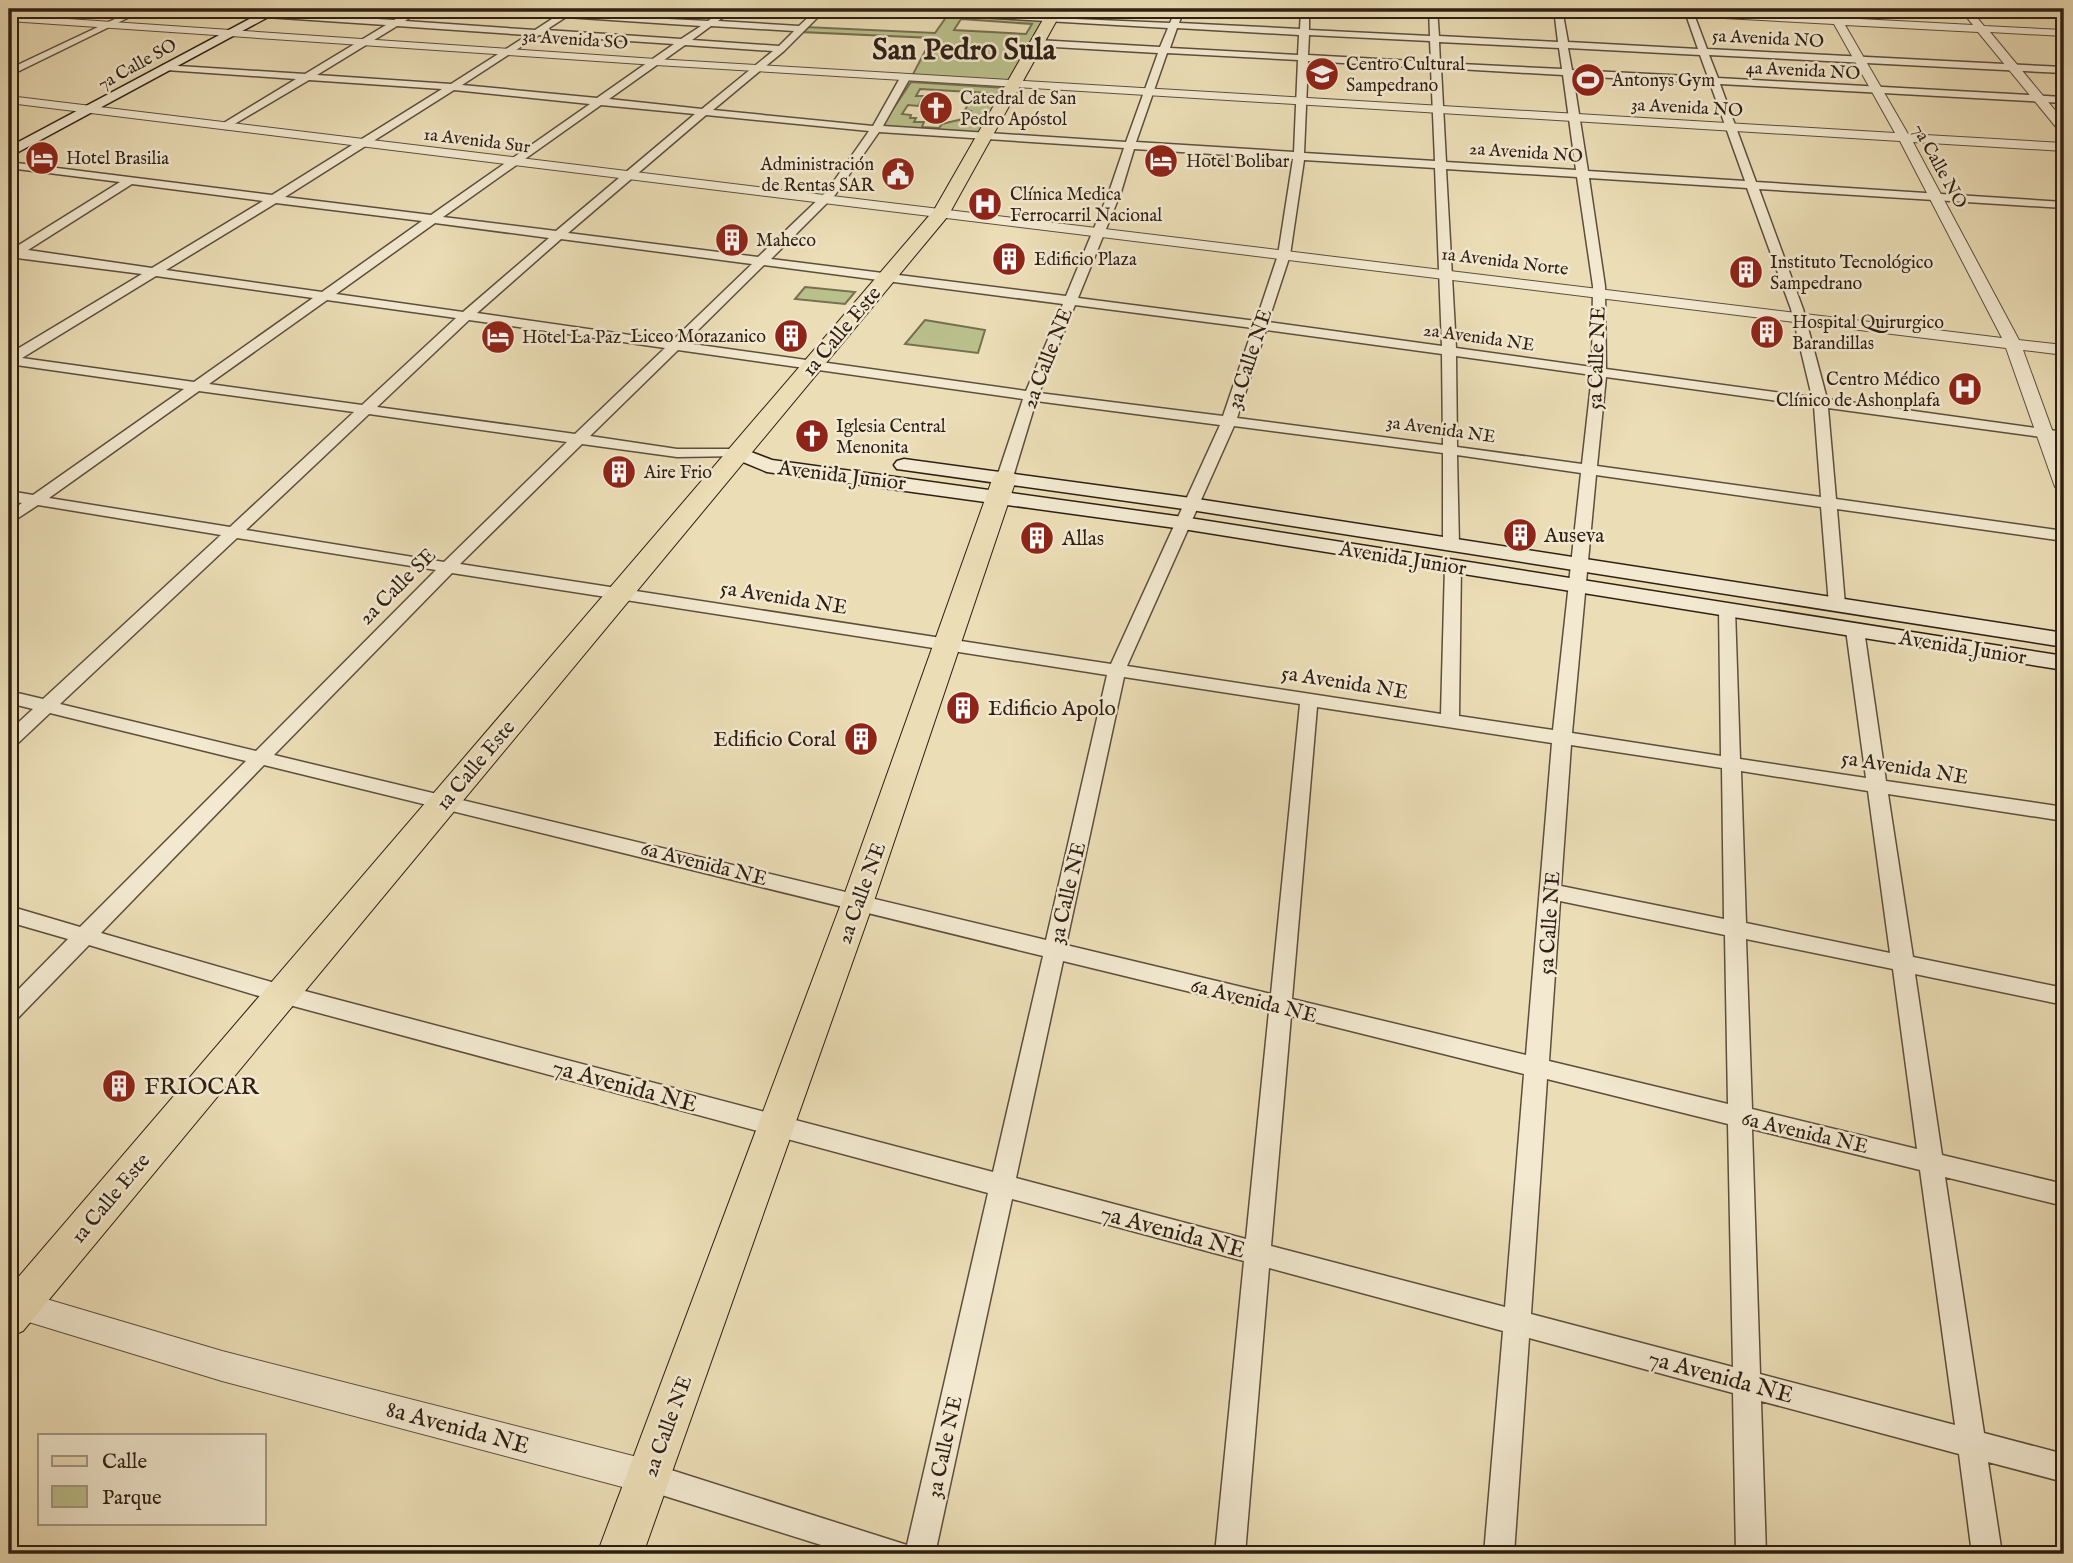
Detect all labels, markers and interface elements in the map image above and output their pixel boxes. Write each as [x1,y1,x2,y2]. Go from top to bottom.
street label: 3a Avenida SO [521,25,629,56]
street label: 5a Avenida NO [1711,25,1825,54]
district label: San Pedro Sula [872,32,1057,70]
street label: 7a Calle SO [94,34,181,96]
place label: Centro Cultural Sampedrano [1346,54,1465,98]
school or university icon: Centro Cultural Sampedrano [1303,55,1341,93]
street label: 4a Avenida NO [1745,57,1861,86]
sports icon: Antonys Gym [1569,61,1607,99]
place label: Antonys Gym [1611,70,1715,93]
place label: Catedral de San Pedro Apóstol [960,88,1077,132]
church icon: Catedral de San Pedro Apóstol [917,89,955,127]
street label: 3a Avenida NO [1630,94,1744,123]
street label: 7a Calle NO [1906,120,1971,213]
street label: 1a Avenida Sur [422,124,532,159]
street label: 2a Avenida NO [1468,138,1584,169]
hotel icon: Hotel Brasilia [23,139,61,177]
hotel icon: Hotel Bolibar [1142,142,1180,180]
place label: Hotel Brasilia [66,148,169,171]
place label: Hotel Bolibar [1186,151,1290,174]
place label: Administración de Rentas SAR [760,154,875,198]
public building icon: Administración de Rentas SAR [879,155,917,193]
place label: Clínica Medica Ferrocarril Nacional [1010,184,1162,228]
hospital icon: Clínica Medica Ferrocarril Nacional [966,185,1004,223]
building icon: Maheco [713,221,751,259]
place label: Maheco [756,230,816,253]
building icon: Edificio Plaza [990,240,1028,278]
street label: 1a Avenida Norte [1440,243,1570,282]
place label: Edificio Plaza [1034,249,1137,272]
place label: Instituto Tecnológico Sampedrano [1770,252,1933,296]
building icon: Instituto Tecnológico Sampedrano [1727,253,1765,291]
street label: 1a Calle Este [796,281,888,383]
street label: 2a Calle NE [1017,304,1080,413]
street label: 3a Calle NE [1222,306,1279,413]
street label: 5a Calle NE [1582,306,1613,410]
place label: Hospital Quirurgico Barandillas [1792,312,1944,356]
building icon: Hospital Quirurgico Barandillas [1748,313,1786,351]
building icon: Liceo Morazanico [772,317,810,355]
hotel icon: Hotel La Paz [479,318,517,356]
street label: 2a Avenida NE [1422,319,1536,358]
place label: Liceo Morazanico [630,326,766,349]
place label: Hotel La Paz [522,327,621,350]
place label: Centro Médico Clínico de Ashonplafa [1776,369,1940,413]
hospital icon: Centro Médico Clínico de Ashonplafa [1946,370,1984,408]
street label: 3a Avenida NE [1385,411,1497,450]
place label: Iglesia Central Menonita [836,416,946,460]
church icon: Iglesia Central Menonita [793,417,831,455]
building icon: Aire Frio [600,453,638,491]
street label: Avenida Junior [775,455,908,498]
place label: Aire Frio [643,462,712,485]
building icon: Auseva [1501,516,1539,554]
building icon: Allas [1018,519,1056,557]
place label: Auseva [1543,523,1605,550]
place label: Allas [1061,526,1104,553]
street label: Avenida Junior [1336,536,1469,583]
street label: 2a Calle SE [354,543,442,631]
street label: 5a Avenida NE [718,575,849,622]
street label: Avenida Junior [1896,625,2029,672]
street label: 5a Avenida NE [1279,660,1410,707]
building icon: Edificio Apolo [944,689,982,727]
place label: Edificio Apolo [988,696,1116,723]
street label: 1a Calle Este [430,715,522,817]
building icon: Edificio Coral [842,720,880,758]
place label: Edificio Coral [713,727,836,754]
street label: 5a Avenida NE [1839,745,1970,792]
street label: 6a Avenida NE [638,836,770,893]
street label: 2a Calle NE [832,839,893,948]
street label: 3a Calle NE [1044,840,1093,947]
street label: 5a Calle NE [1533,870,1568,976]
street label: 6a Avenida NE [1188,973,1320,1030]
street label: 7a Avenida NE [549,1052,701,1121]
building icon: FRIOCAR [100,1067,138,1105]
place label: FRIOCAR [144,1072,260,1103]
street label: 6a Avenida NE [1739,1106,1871,1161]
street label: 1a Calle Este [65,1148,157,1250]
street label: 7a Avenida NE [1097,1198,1249,1267]
street label: 7a Avenida NE [1645,1343,1797,1412]
street label: 2a Calle NE [638,1372,699,1481]
street label: 8a Avenida NE [383,1394,533,1462]
street label: 3a Calle NE [921,1394,969,1501]
legend [38,1434,266,1524]
text: Calle [102,1449,147,1476]
text: Parque [102,1485,162,1512]

